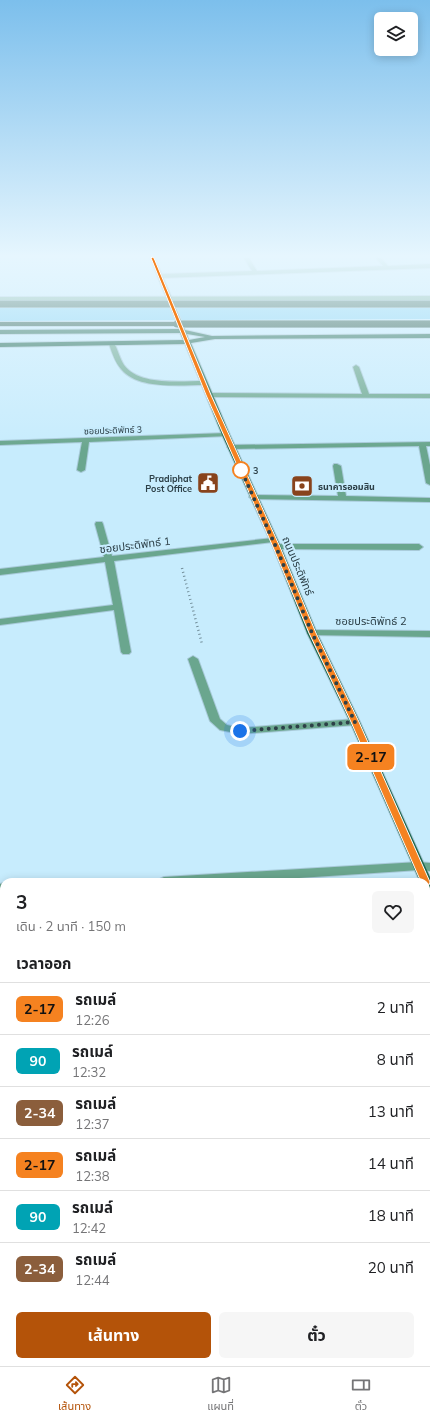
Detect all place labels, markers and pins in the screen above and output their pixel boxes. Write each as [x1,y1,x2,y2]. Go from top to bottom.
marker: 3 [232,461,250,479]
place label: 3 [253,465,258,476]
public building icon: Pradiphat Post Office [195,470,221,496]
place label: Pradiphat Post Office [145,473,193,494]
bank icon: ธนาคารออมสิน [289,473,315,499]
place label: ธนาคารออมสิน [318,481,375,492]

